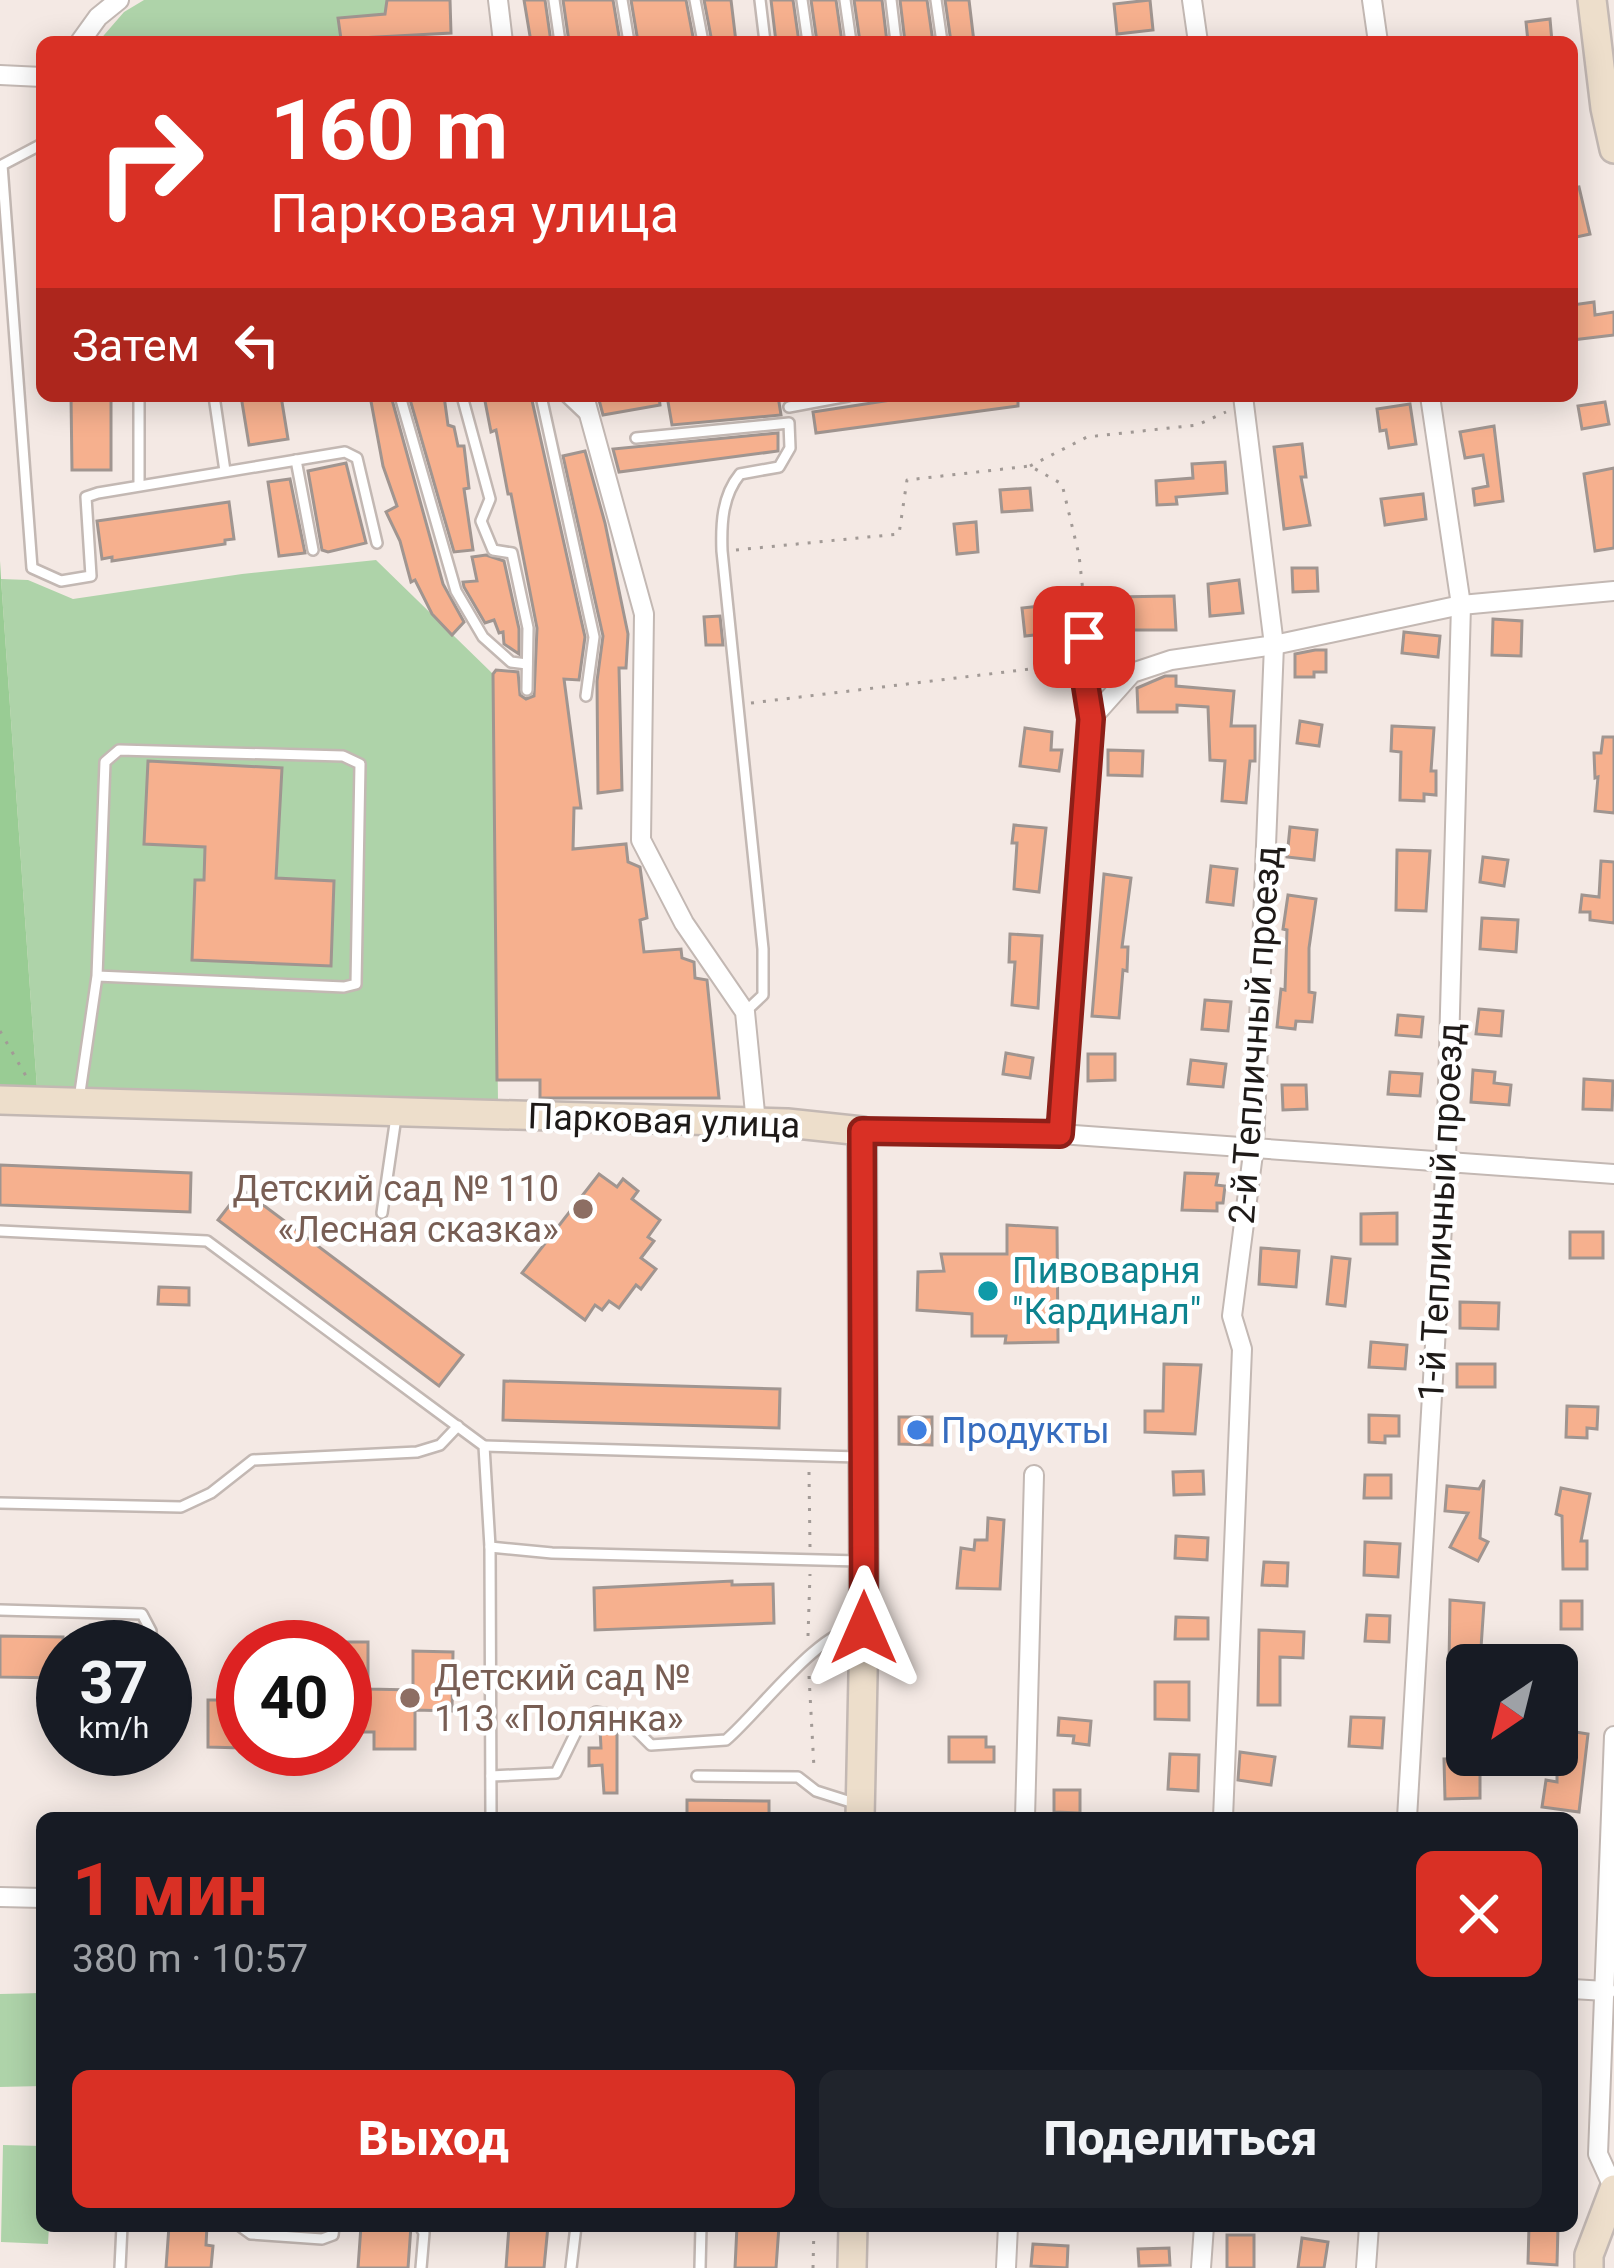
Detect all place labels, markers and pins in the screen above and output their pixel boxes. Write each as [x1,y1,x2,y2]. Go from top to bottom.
pin [1033,586,1135,688]
place label: Детский сад № 110 «Лесная сказка» [233,1168,559,1251]
marker: Детский сад № 110 «Лесная сказка» [570,1196,596,1222]
place label: Пивоварня "Кардинал" [1012,1250,1201,1333]
marker: Пивоварня "Кардинал" [975,1278,1001,1304]
place label: Продукты [941,1410,1110,1452]
marker: Продукты [904,1417,930,1443]
place label: Детский сад № 113 «Полянка» [434,1657,691,1740]
marker: Детский сад № 113 «Полянка» [397,1685,423,1711]

